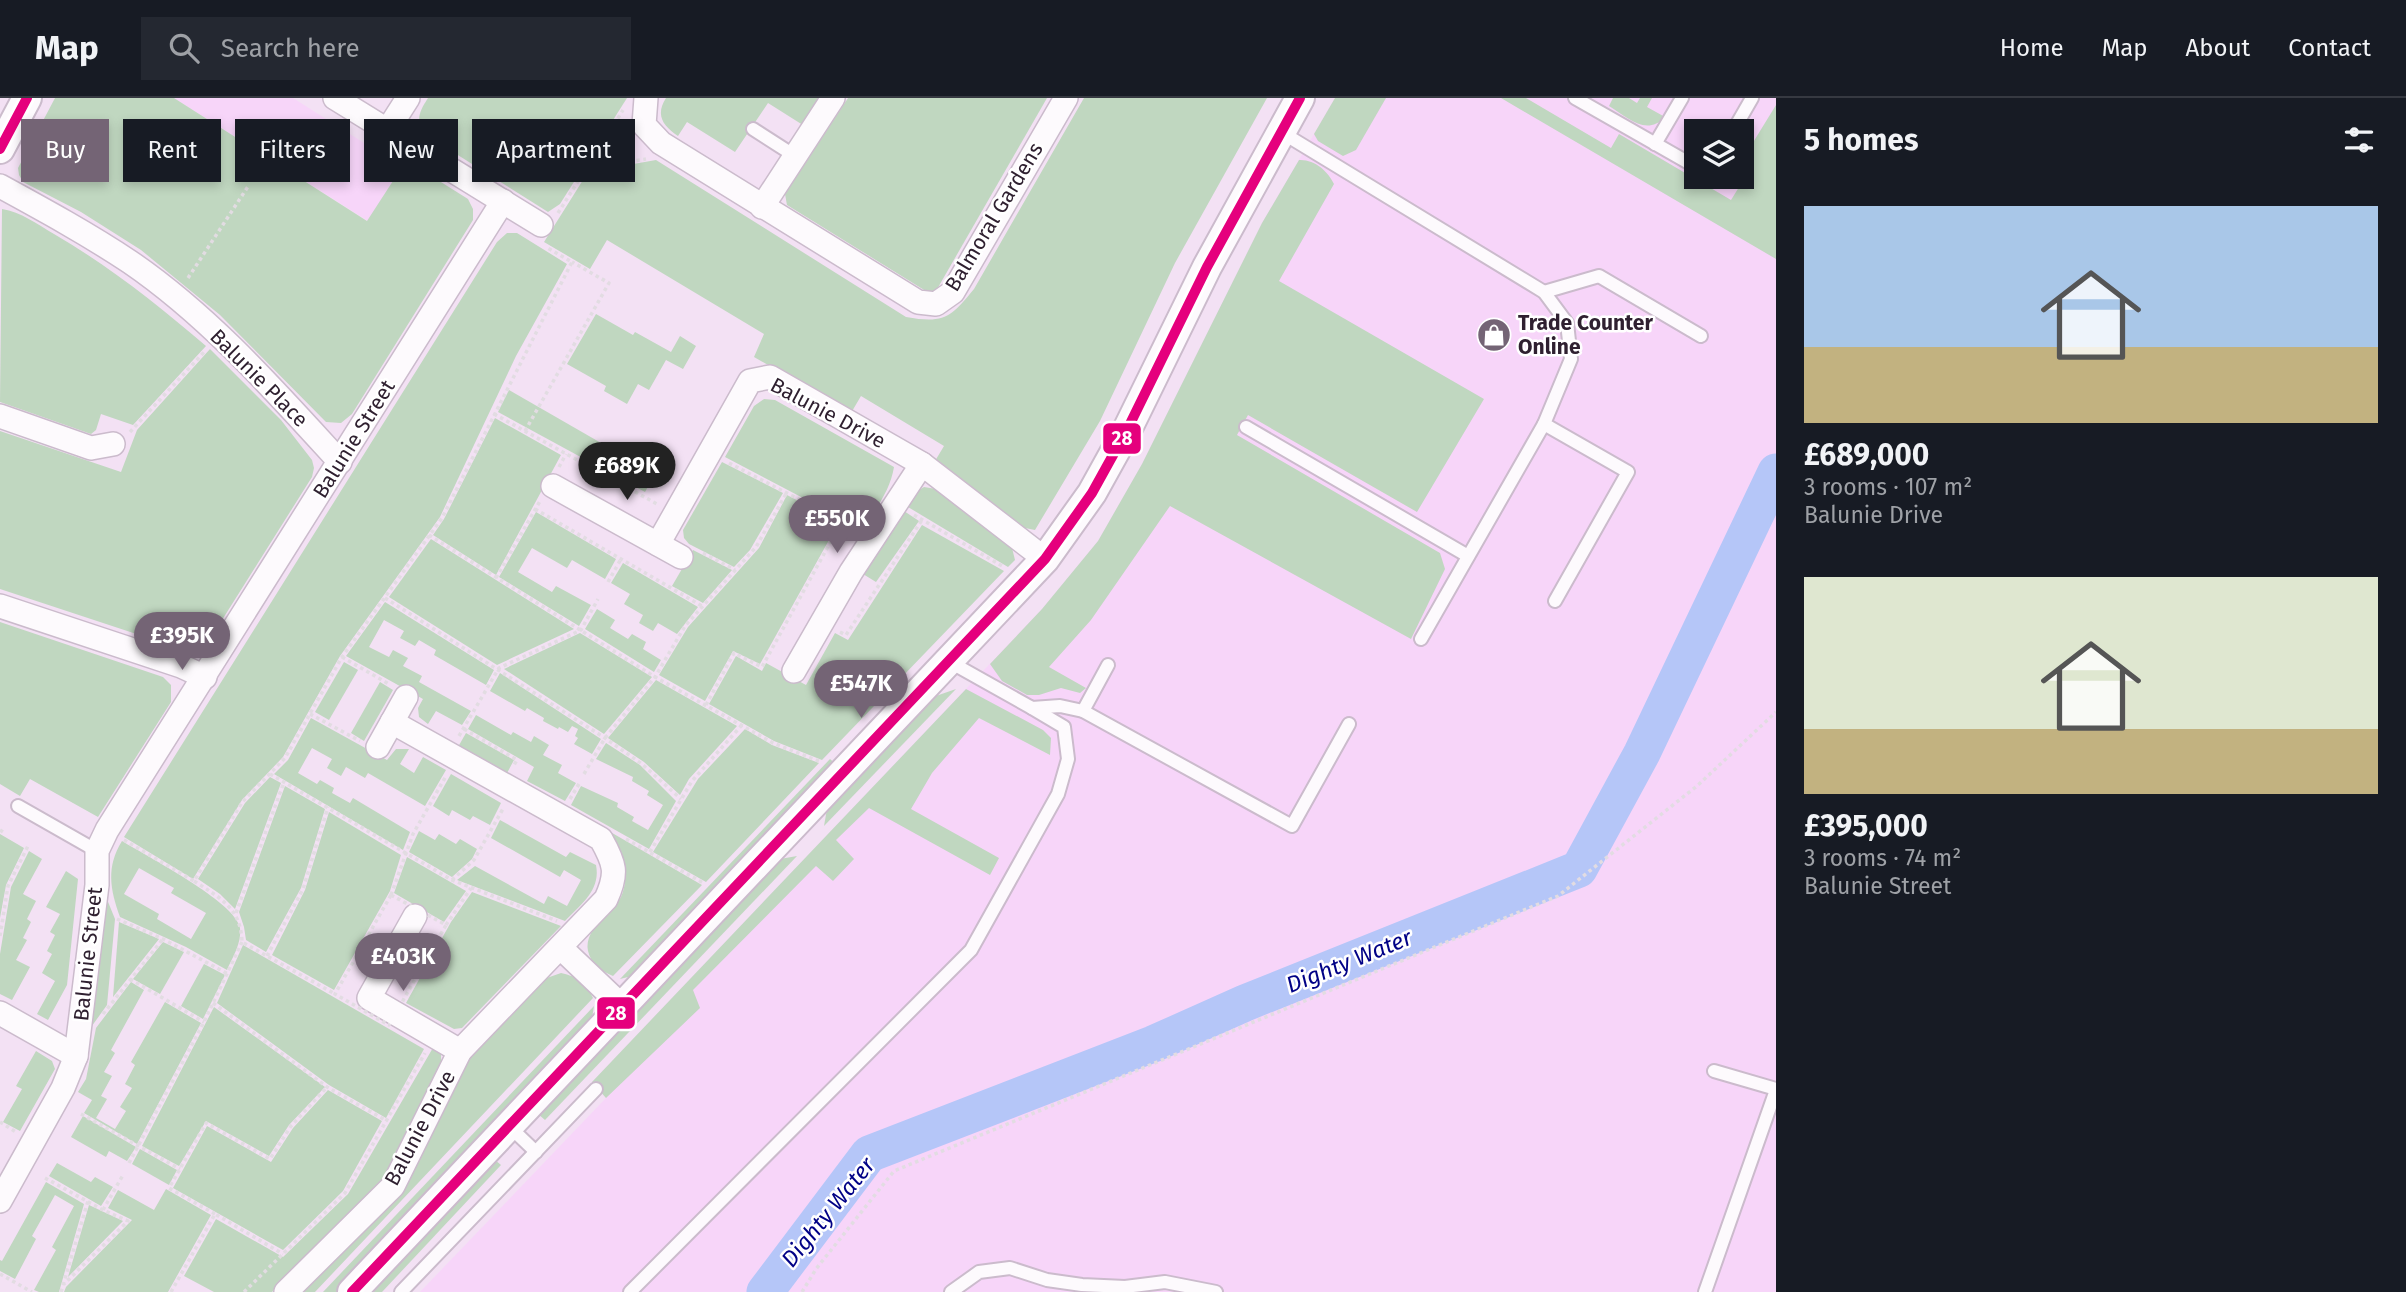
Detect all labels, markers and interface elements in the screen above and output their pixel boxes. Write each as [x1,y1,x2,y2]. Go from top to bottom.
search box [141,17,631,80]
text: Map [35,28,99,68]
icon: search [165,29,203,67]
text: Search here [221,33,360,64]
text: Home [2000,34,2064,62]
text: Map [2102,34,2148,62]
text: About [2186,34,2250,62]
text: Contact [2288,34,2371,62]
chip: Buy [21,119,109,182]
chip: Rent [123,119,221,182]
chip: Filters [235,119,350,182]
chip: New [364,119,458,182]
chip: Apartment [472,119,635,182]
map controls [1684,119,1754,189]
button: layers [1684,119,1754,189]
icon: filters [2340,121,2378,159]
text: 5 homes [1804,122,1918,158]
street label: Balmoral Gardens [939,138,1049,296]
icon: home [2028,252,2154,378]
place label: Trade Counter Online [1518,310,1653,360]
shop icon: Trade Counter Online [1475,316,1513,354]
street label: Balunie Place [205,324,313,432]
street label: Balunie Drive [766,372,890,454]
street label: Balunie Street [307,375,401,503]
line badge: 28 [1102,422,1142,455]
text: 28 [1112,427,1132,450]
text: £689,000 [1804,437,1929,473]
pin: £689K [578,442,676,502]
text: £689K [594,451,660,479]
text: 3 rooms · 107 m² [1804,473,1972,501]
pin: £550K [788,496,886,555]
text: Balunie Drive [1804,501,1943,529]
text: £550K [805,504,869,532]
pin: £395K [133,612,231,672]
text: £395K [150,621,214,649]
icon: home [2028,623,2154,749]
pin: £547K [812,660,910,720]
text: £547K [830,669,892,697]
text: £395,000 [1804,808,1928,844]
text: 3 rooms · 74 m² [1804,844,1961,872]
text: Balunie Street [1804,872,1951,900]
street label: Balunie Street [68,885,108,1022]
water label: Dighty Water [1282,923,1417,999]
pin: £403K [354,934,452,993]
text: £403K [371,942,435,970]
line badge: 28 [596,996,636,1030]
text: 28 [606,1002,626,1025]
street label: Balunie Drive [379,1066,461,1190]
water label: Dighty Water [775,1151,882,1273]

